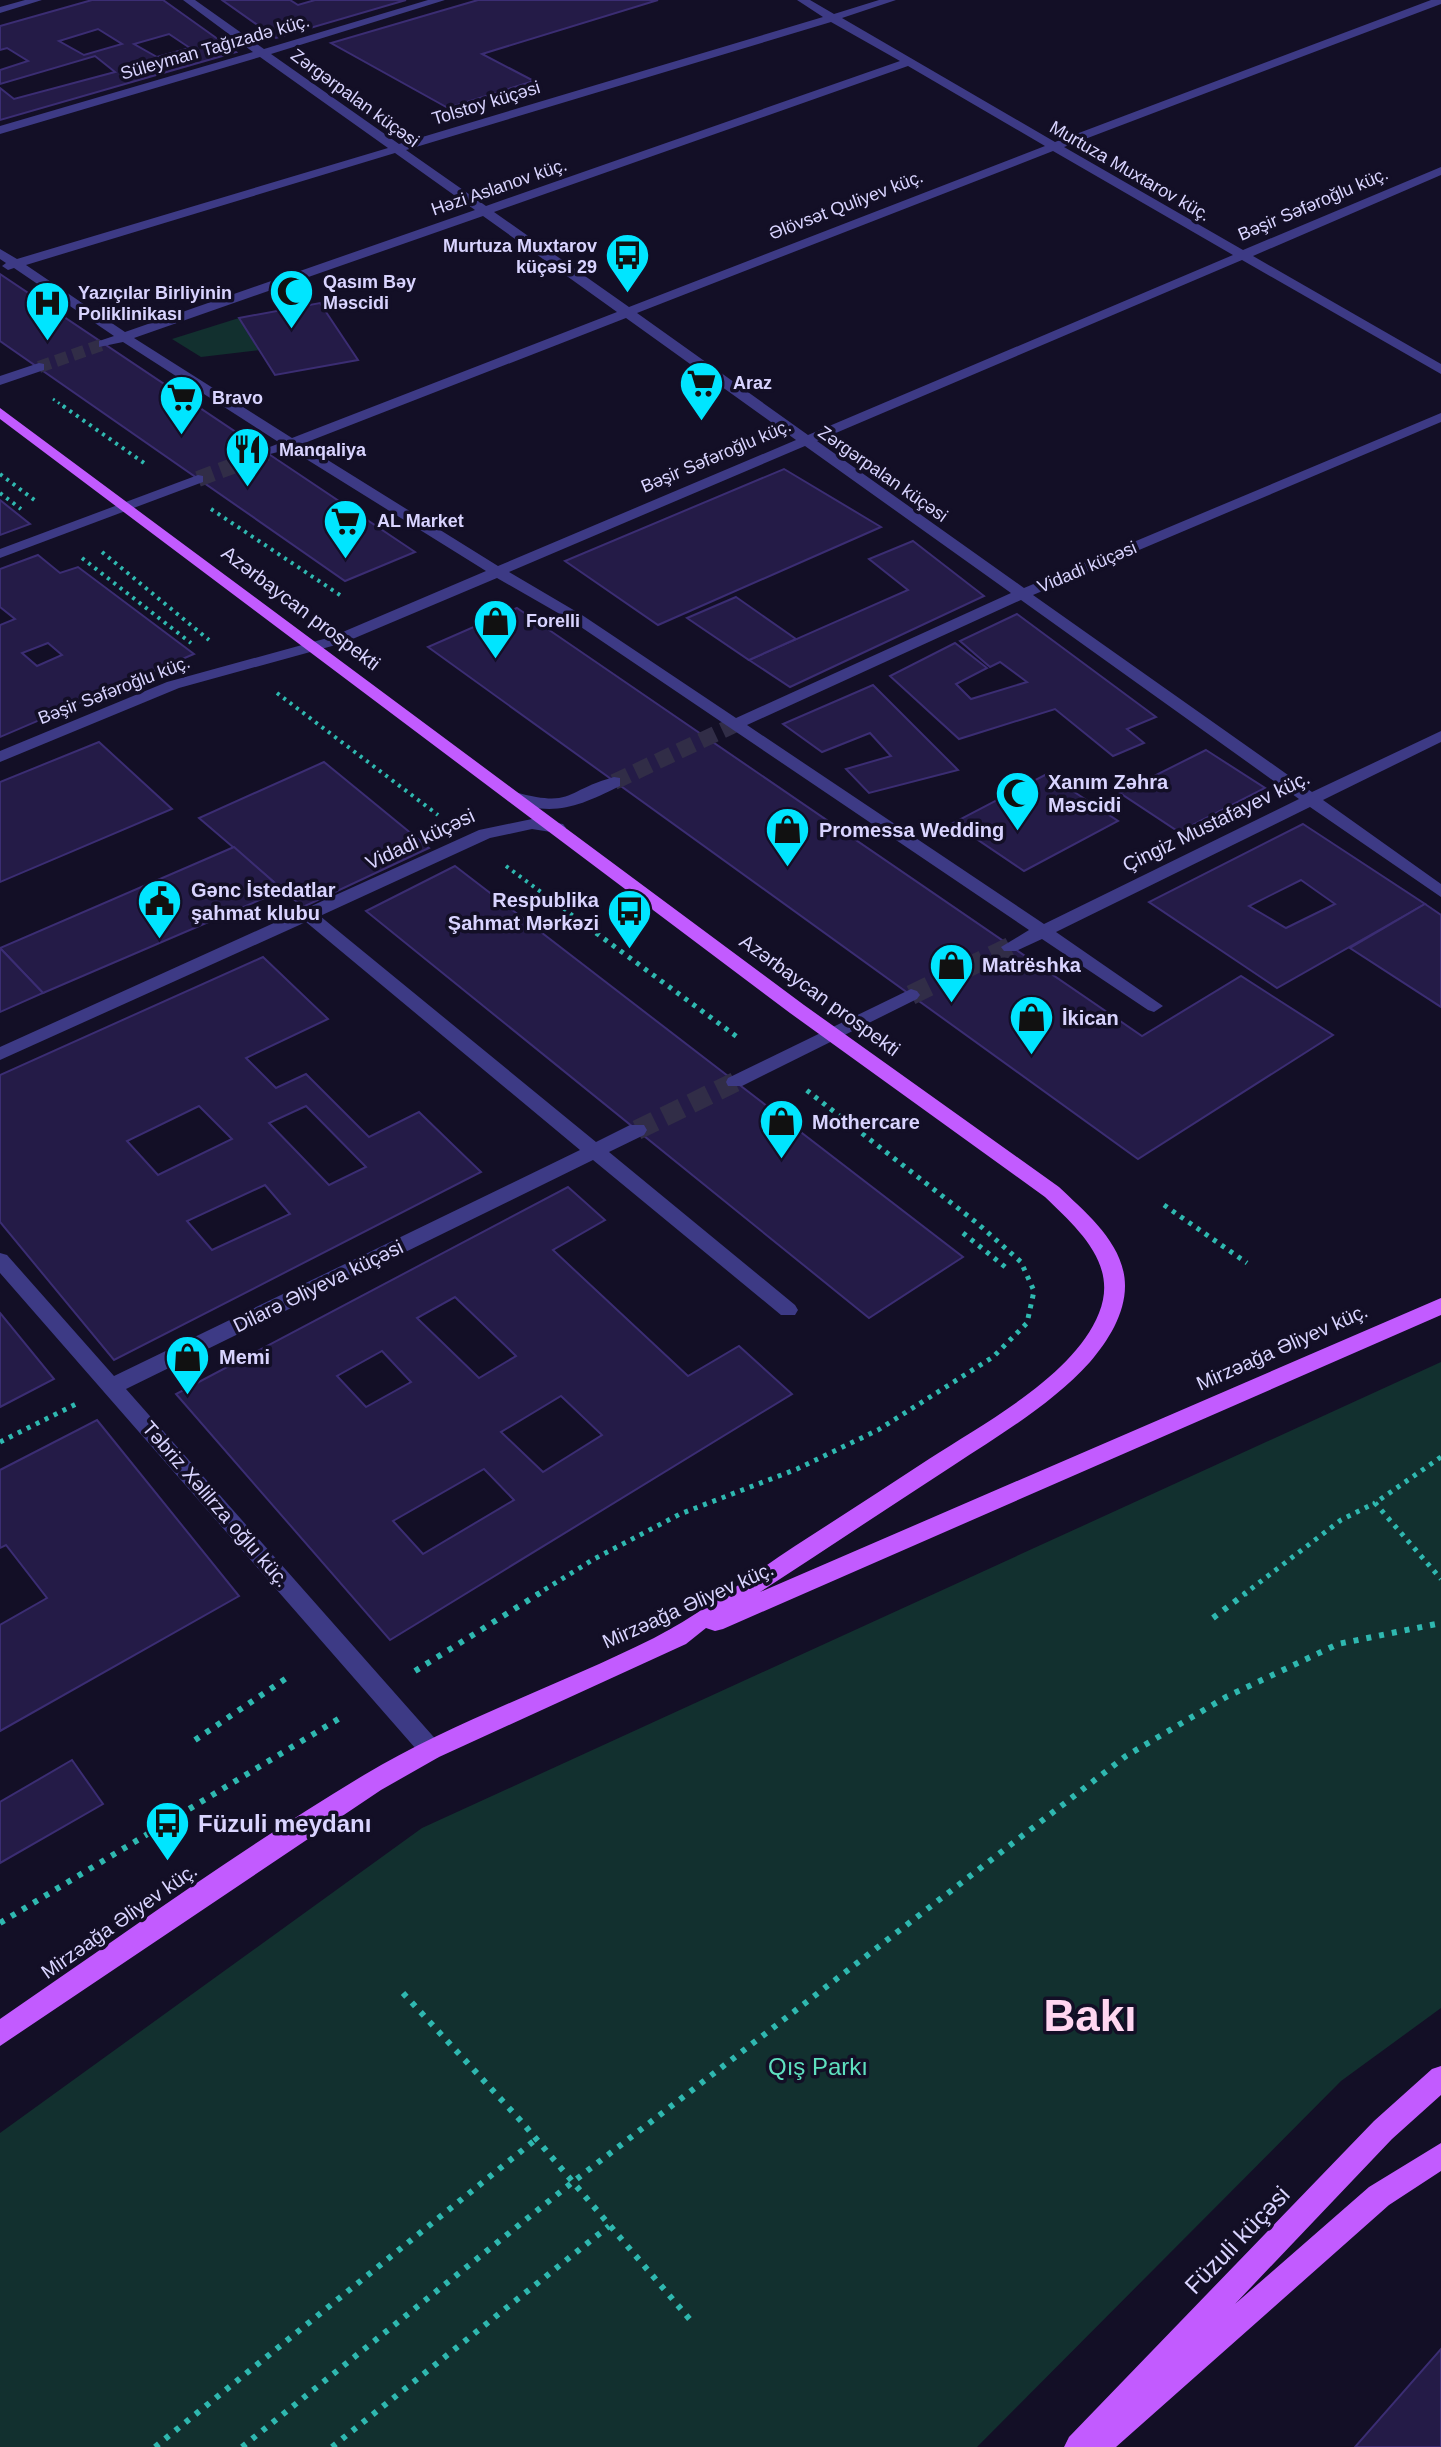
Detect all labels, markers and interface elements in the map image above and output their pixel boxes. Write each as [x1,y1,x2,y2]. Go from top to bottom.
street label: Süleyman Tağızadə küç. [118,10,312,84]
street label: Zərgərpalan küçəsi [287,45,423,151]
street label: Tolstoy küçəsi [430,77,542,129]
street label: Murtuza Muxtarov küç. [1046,117,1214,225]
street label: Həzi Aslanov küç. [429,154,569,220]
street label: Bəşir Səfəroğlu küç. [1235,163,1391,245]
street label: Əlövsət Quliyev küç. [766,166,926,244]
bus stop icon: Murtuza Muxtarov küçəsi 29 [604,232,652,295]
place label: Murtuza Muxtarov küçəsi 29 [443,236,597,277]
mosque icon: Qasım Bəy Məscidi [268,268,316,331]
place label: Qasım Bəy Məscidi [323,272,416,313]
hospital icon: Yazıçılar Birliyinin Poliklinikası [23,279,71,342]
place label: Yazıçılar Birliyinin Poliklinikası [78,283,232,324]
supermarket icon: Araz [678,359,726,422]
place label: Araz [733,373,772,393]
supermarket icon: Bravo [157,374,205,437]
place label: Bravo [212,388,263,408]
street label: Bəşir Səfəroğlu küç. [638,415,794,497]
street label: Zərgərpalan küçəsi [815,422,951,526]
restaurant icon: Manqaliya [224,426,272,489]
place label: Manqaliya [279,440,367,460]
supermarket icon: AL Market [322,497,370,560]
place label: AL Market [377,511,464,531]
street label: Vidadi küçəsi [1034,537,1140,597]
street label: Azərbaycan prospekti [218,541,384,675]
shop icon: Forelli [471,597,519,660]
place label: Forelli [526,611,580,631]
street label: Bəşir Səfəroğlu küç. [35,652,193,728]
street label: Çingiz Mustafayev küç. [1119,766,1313,876]
mosque icon: Xanım Zəhra Məscidi [993,769,1041,832]
place label: Xanım Zəhra Məscidi [1048,771,1169,816]
street label: Vidadi küçəsi [362,804,478,874]
shop icon: Promessa Wedding [764,806,812,869]
place label: Promessa Wedding [819,819,1004,841]
public building icon: Gənc İstedatlar şahmat klubu [136,877,184,940]
place label: Gənc İstedatlar şahmat klubu [191,879,336,924]
bus stop icon: Respublika Şahmat Mərkəzi [606,888,654,951]
place label: Respublika Şahmat Mərkəzi [448,889,600,934]
street label: Azərbaycan prospekti [736,930,904,1060]
shop icon: Matrëshka [927,941,975,1004]
place label: Matrëshka [982,954,1082,976]
shop icon: İkican [1007,994,1055,1057]
place label: İkican [1062,1007,1119,1029]
shop icon: Mothercare [757,1098,805,1161]
place label: Mothercare [812,1111,920,1133]
street label: Dilarə Əliyeva küçəsi [229,1235,407,1337]
street label: Mirzəağa Əliyev küç. [1193,1299,1371,1395]
shop icon: Memi [164,1333,212,1396]
place label: Memi [219,1346,270,1368]
street label: Təbriz Xəlilrza oğlu küç. [138,1417,294,1591]
street label: Mirzəağa Əliyev küç. [599,1557,777,1653]
bus stop icon: Füzuli meydanı [143,1799,191,1862]
place label: Füzuli meydanı [198,1810,371,1837]
street label: Mirzəağa Əliyev küç. [37,1859,201,1983]
district label: Bakı [1044,1991,1136,2040]
park label: Qış Parkı [768,2053,868,2080]
street label: Füzuli küçəsi [1179,2181,1295,2299]

